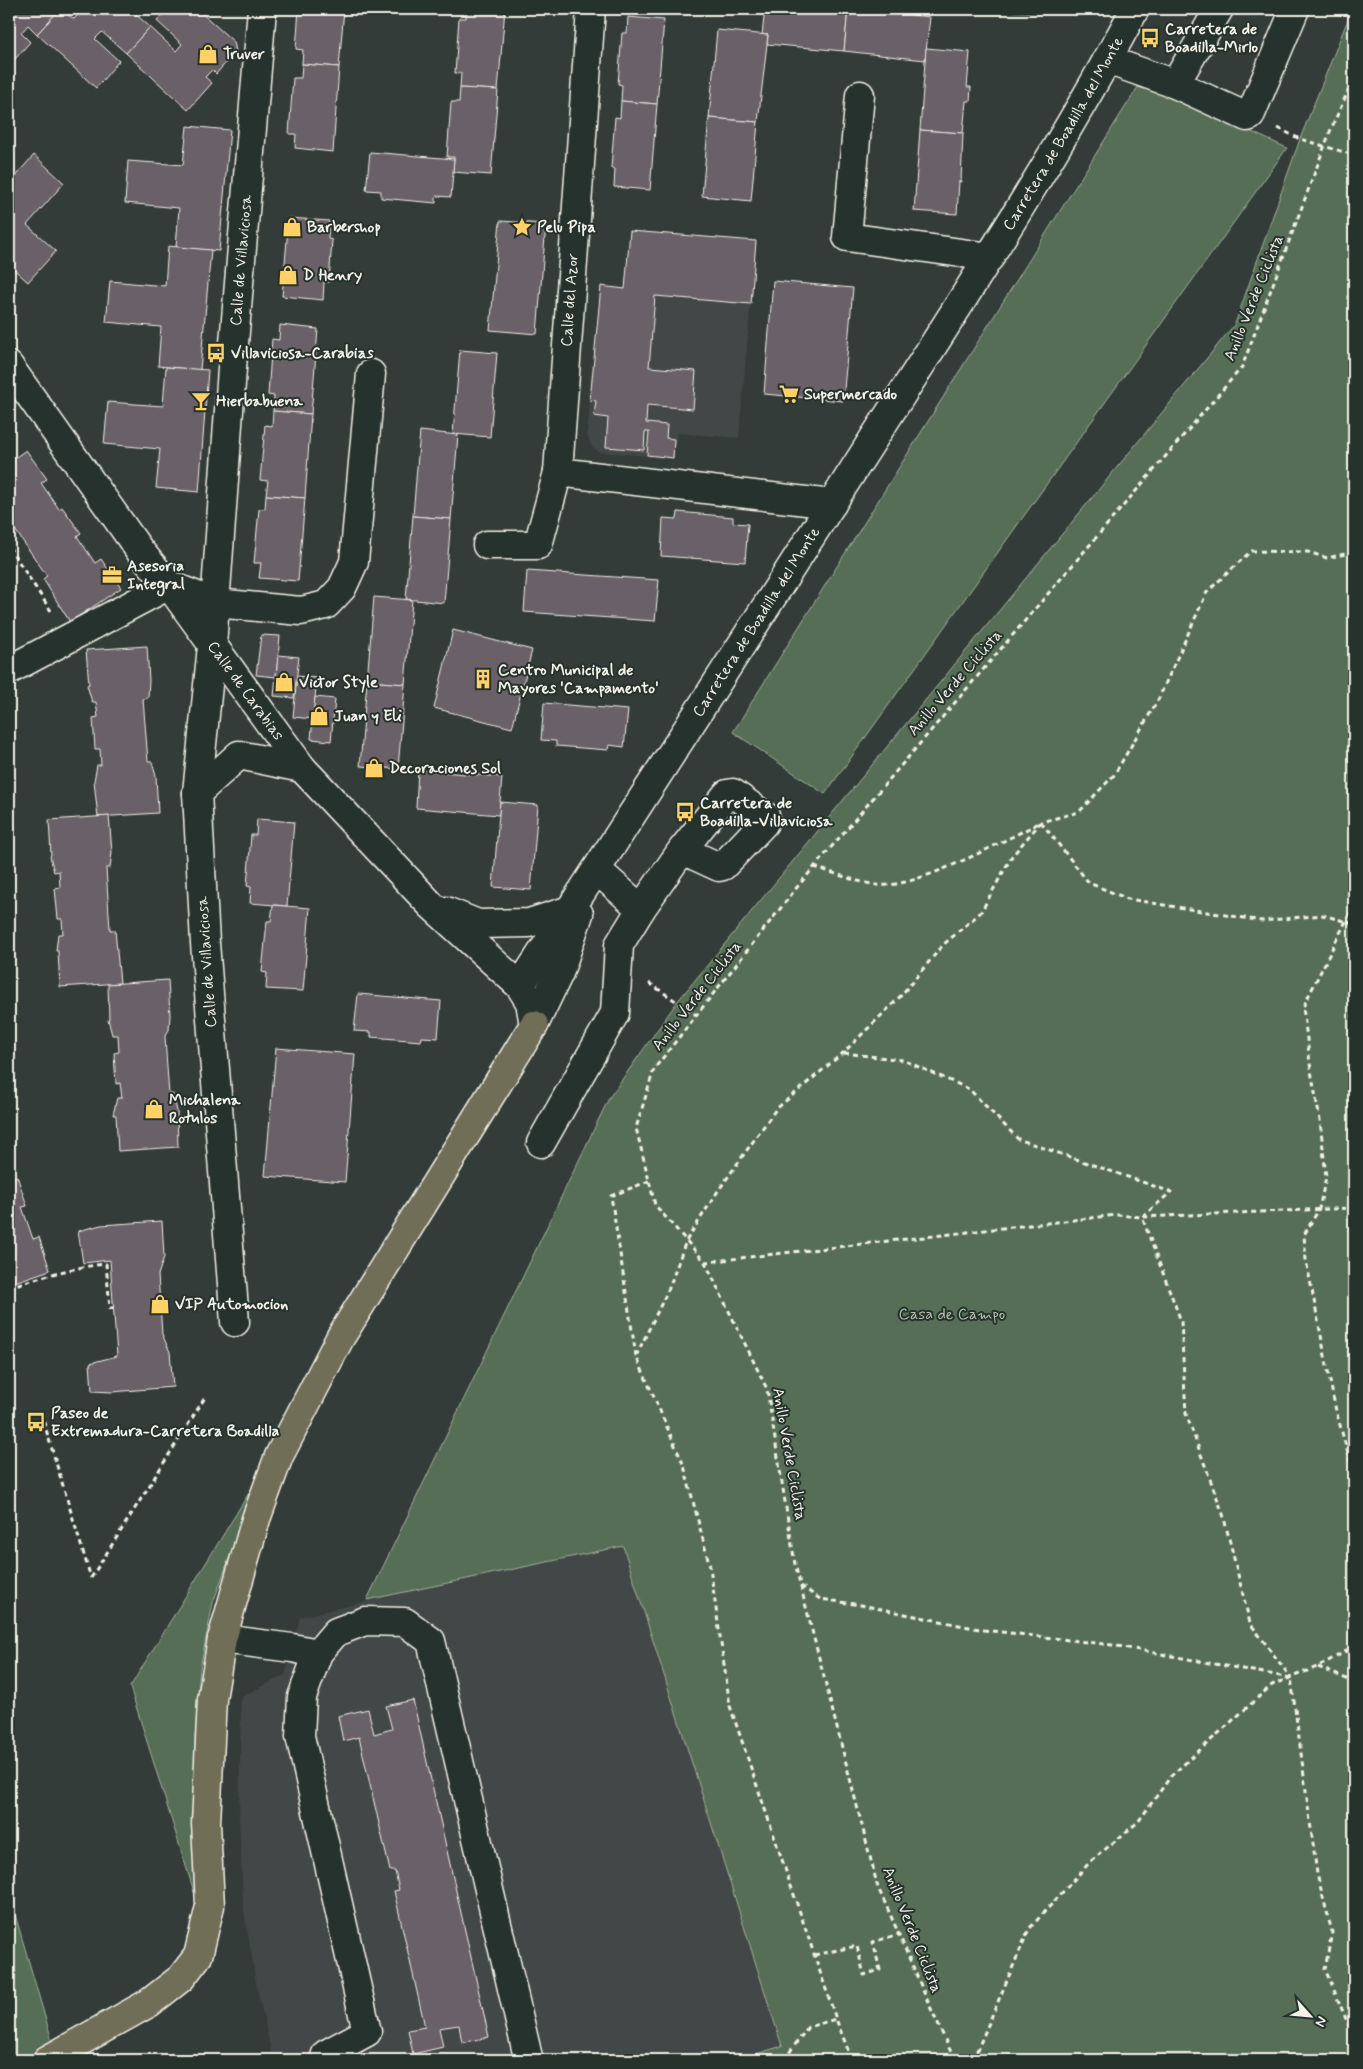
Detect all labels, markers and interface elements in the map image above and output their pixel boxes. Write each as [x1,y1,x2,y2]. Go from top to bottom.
place label: Carretera de Boadilla-Mirlo [1165,19,1259,58]
bus stop icon: Carretera de Boadilla-Mirlo [1139,27,1161,49]
street label: Carretera de Boadilla del Monte [998,32,1129,234]
shop icon: Truver [197,43,219,65]
place label: Truver [223,44,265,65]
street label: Calle de Villaviciosa [225,194,257,327]
shop icon: Barbershop [281,216,303,238]
place icon: Pelu Pipa [511,216,533,238]
place label: Barbershop [307,217,381,238]
place label: Pelu Pipa [537,217,596,238]
street label: Anillo Verde Ciclista [1219,232,1289,364]
street label: Calle del Azor [556,252,584,347]
shop icon: D Henry [277,264,299,286]
place label: D Henry [303,265,362,286]
bus stop icon: Villaviciosa-Carabias [205,342,227,364]
place label: Villaviciosa-Carabias [231,343,374,364]
supermarket icon: Supermercado [778,383,800,405]
place label: Supermercado [804,384,898,405]
bar icon: Hierbabuena [190,390,212,412]
place label: Hierbabuena [216,391,303,412]
street label: Carretera de Boadilla del Monte [687,522,825,721]
place label: Asesoria Integral [127,556,185,597]
office icon: Asesoria Integral [101,564,123,586]
street label: Anillo Verde Ciclista [903,626,1007,740]
street label: Calle de Carabias [203,637,289,745]
place label: Centro Municipal de Mayores 'Campamento' [498,660,659,699]
building icon: Centro Municipal de Mayores 'Campamento' [472,668,494,690]
shop icon: Victor Style [273,671,295,693]
place label: Victor Style [299,672,378,693]
shop icon: Juan y Eli [308,705,330,727]
place label: Juan y Eli [334,706,403,727]
shop icon: Decoraciones Sol [363,757,385,779]
place label: Decoraciones Sol [389,758,501,779]
place label: Carretera de Boadilla-Villaviciosa [700,793,833,832]
bus stop icon: Carretera de Boadilla-Villaviciosa [674,801,696,823]
street label: Calle de Villaviciosa [192,895,222,1028]
street label: Anillo Verde Ciclista [647,937,747,1055]
place label: Michalena Rotulos [169,1090,241,1129]
shop icon: Michalena Rotulos [143,1098,165,1120]
shop icon: VIP Automocion [149,1293,171,1315]
place label: VIP Automocion [175,1294,288,1315]
park label: Casa de Campo [899,1304,1005,1325]
street label: Anillo Verde Ciclista [767,1386,811,1522]
place label: Paseo de Extremadura-Carretera Boadilla [51,1403,279,1442]
bus stop icon: Paseo de Extremadura-Carretera Boadilla [25,1411,47,1433]
street label: Anillo Verde Ciclista [877,1864,947,1996]
north arrow [1286,1992,1336,2042]
text: N [1311,2013,1331,2030]

